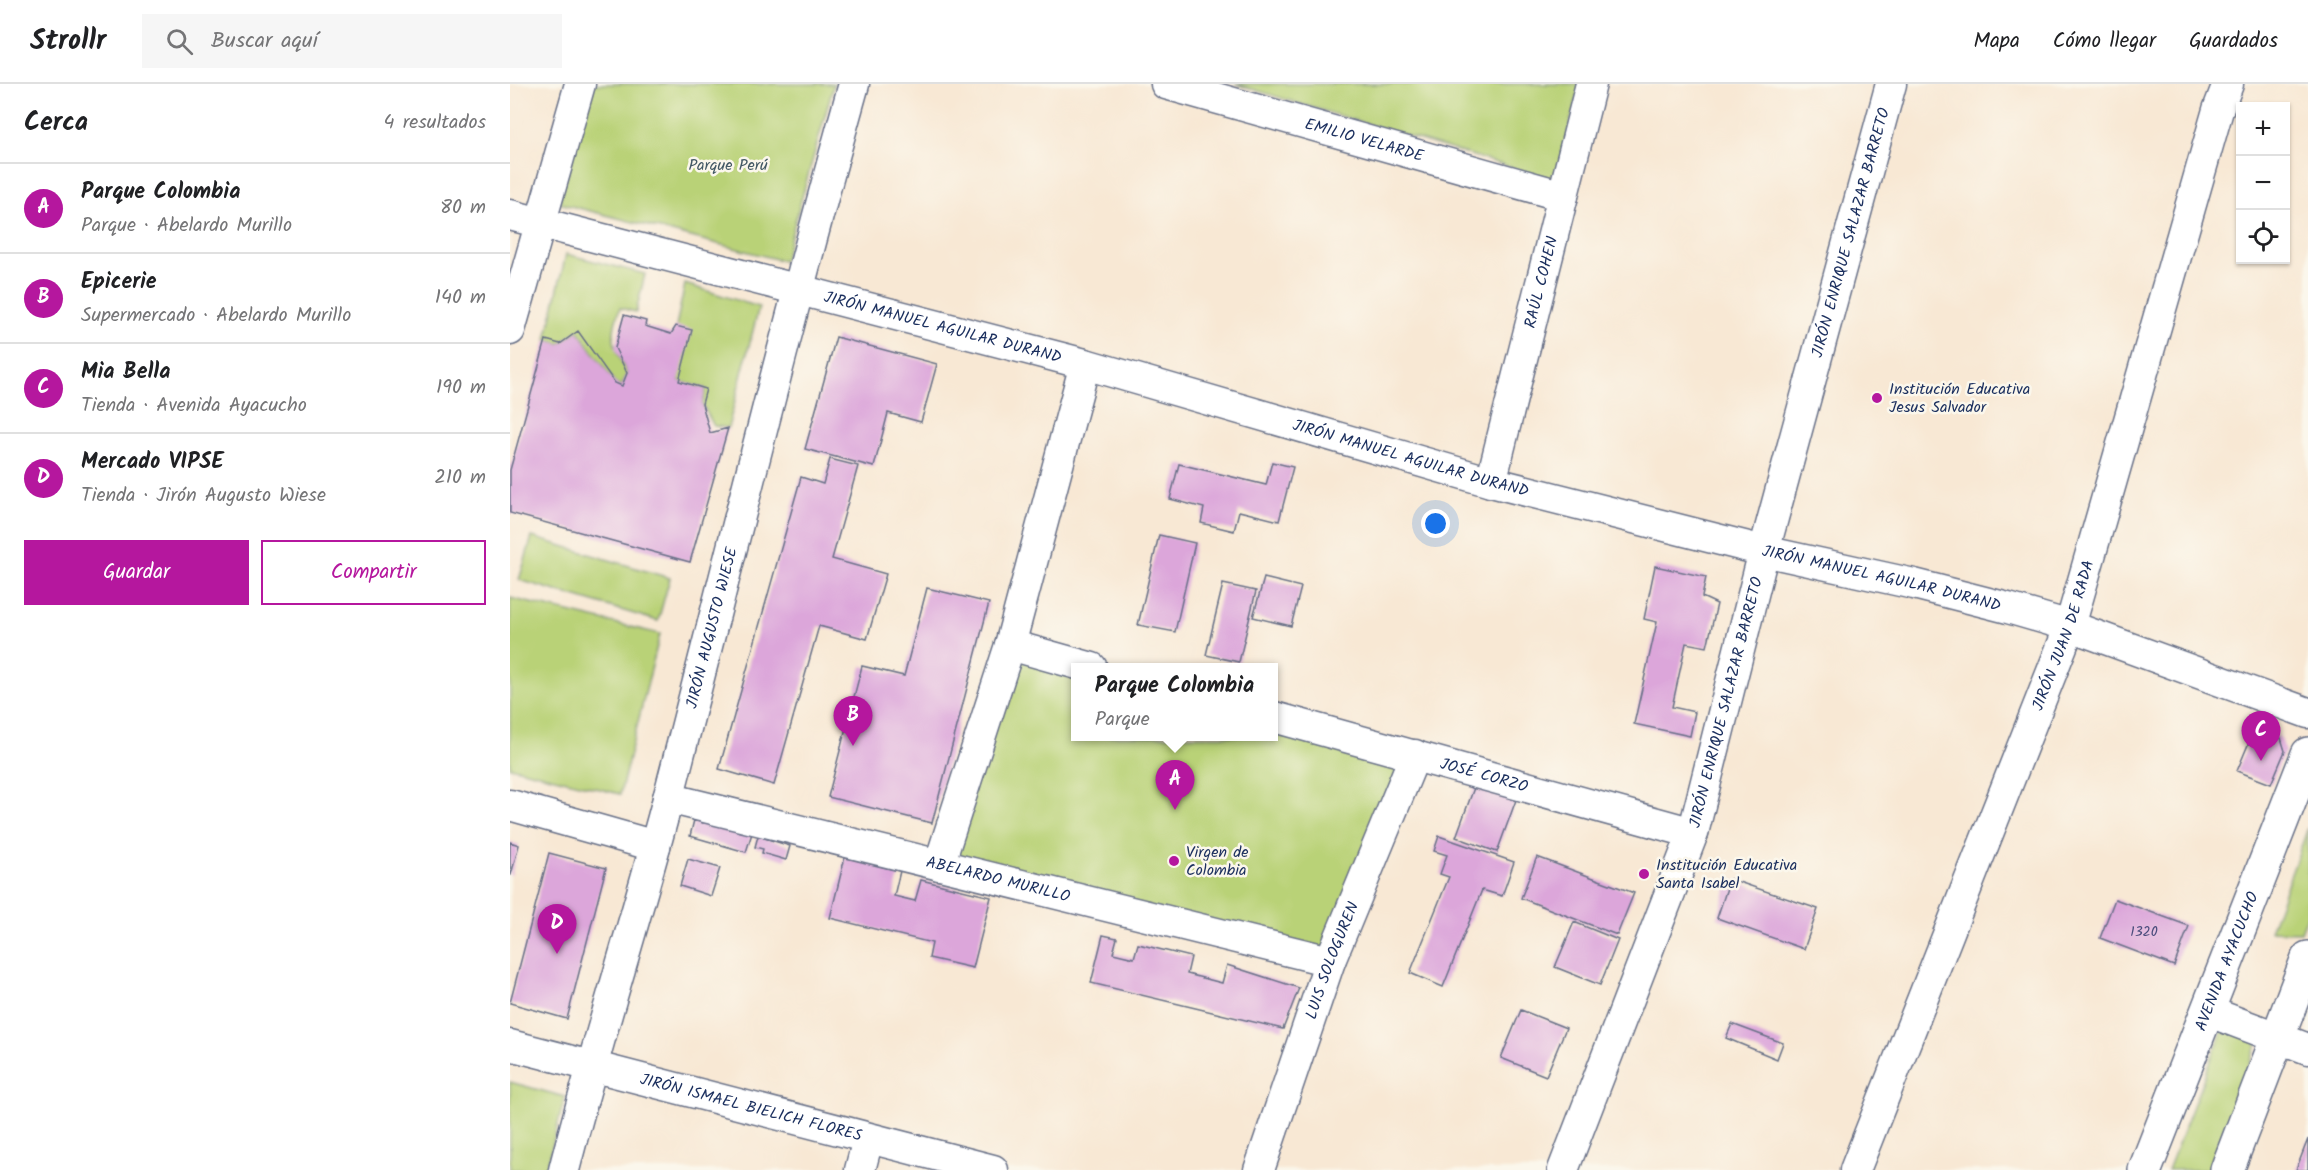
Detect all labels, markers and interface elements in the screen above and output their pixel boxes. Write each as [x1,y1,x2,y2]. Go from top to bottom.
search box [142,14,562,68]
text: Strollr [30,19,106,64]
text: Buscar aquí [211,24,318,59]
icon: search [163,25,196,58]
text: Mapa [1973,25,2020,58]
text: Cómo llegar [2053,25,2156,58]
text: Guardados [2189,25,2278,58]
text: Cerca [24,102,88,144]
map controls [2236,102,2290,264]
button: + [2236,102,2290,156]
street label: JIRÓN ENRIQUE SALAZAR BARRETO [1805,105,1897,360]
text: 4 resultados [384,107,486,139]
street label: EMILIO VELARDE [1302,111,1427,169]
park label: Parque Perú [688,153,768,178]
button: − [2236,156,2290,210]
text: Parque Colombia [81,175,241,210]
text: A [37,192,50,224]
text: 80 m [440,192,486,224]
text: Parque · Abelardo Murillo [81,210,292,242]
button: locate [2236,210,2290,264]
street label: RAÚL COHEN [1518,233,1565,331]
text: Epicerie [81,265,157,300]
text: B [37,282,50,314]
text: 140 m [435,282,486,314]
street label: JIRÓN MANUEL AGUILAR DURAND [821,284,1064,370]
text: Supermercado · Abelardo Murillo [81,300,351,332]
text: Mia Bella [81,355,170,390]
text: C [37,372,50,404]
text: 190 m [436,372,486,404]
place label: Institución Educativa Jesus Salvador [1889,377,2030,420]
text: Tienda · Avenida Ayacucho [81,390,307,422]
marker: Institución Educativa Jesus Salvador [1870,391,1884,405]
street label: JIRÓN MANUEL AGUILAR DURAND [1290,412,1531,504]
text: Mercado VIPSE [81,445,224,480]
text: D [37,462,50,494]
text: 210 m [434,462,486,494]
text: Tienda · Jirón Augusto Wiese [81,480,326,512]
your location [1421,509,1450,538]
street label: JIRÓN MANUEL AGUILAR DURAND [1760,538,2004,618]
button: Guardar [24,540,249,605]
button: Compartir [261,540,486,605]
street label: JIRÓN AUGUSTO WIESE [679,544,744,711]
street label: JIRÓN JUAN DE RADA [2025,557,2101,714]
street label: JIRÓN ENRIQUE SALAZAR BARRETO [1682,574,1770,830]
popup [1071,663,1278,741]
text: Parque Colombia [1095,669,1254,704]
pin: B [834,696,872,746]
text: Parque [1095,704,1150,736]
pin: C [2242,712,2280,761]
street label: JOSÉ CORZO [1437,751,1531,799]
pin: A [1156,760,1194,810]
place label: Virgen de Colombia [1186,840,1249,883]
street label: ABELARDO MURILLO [924,850,1073,909]
place label: Institución Educativa Santa Isabel [1656,853,1797,896]
marker: Virgen de Colombia [1167,854,1181,868]
marker: Institución Educativa Santa Isabel [1637,867,1651,881]
street label: AVENIDA AYACUCHO [2188,888,2265,1035]
street label: LUIS SOLOGUREN [1299,898,1366,1023]
pin: D [538,904,576,954]
house number: 1320 [2130,921,2158,943]
street label: JIRÓN ISMAEL BIELICH FLORES [637,1067,865,1148]

